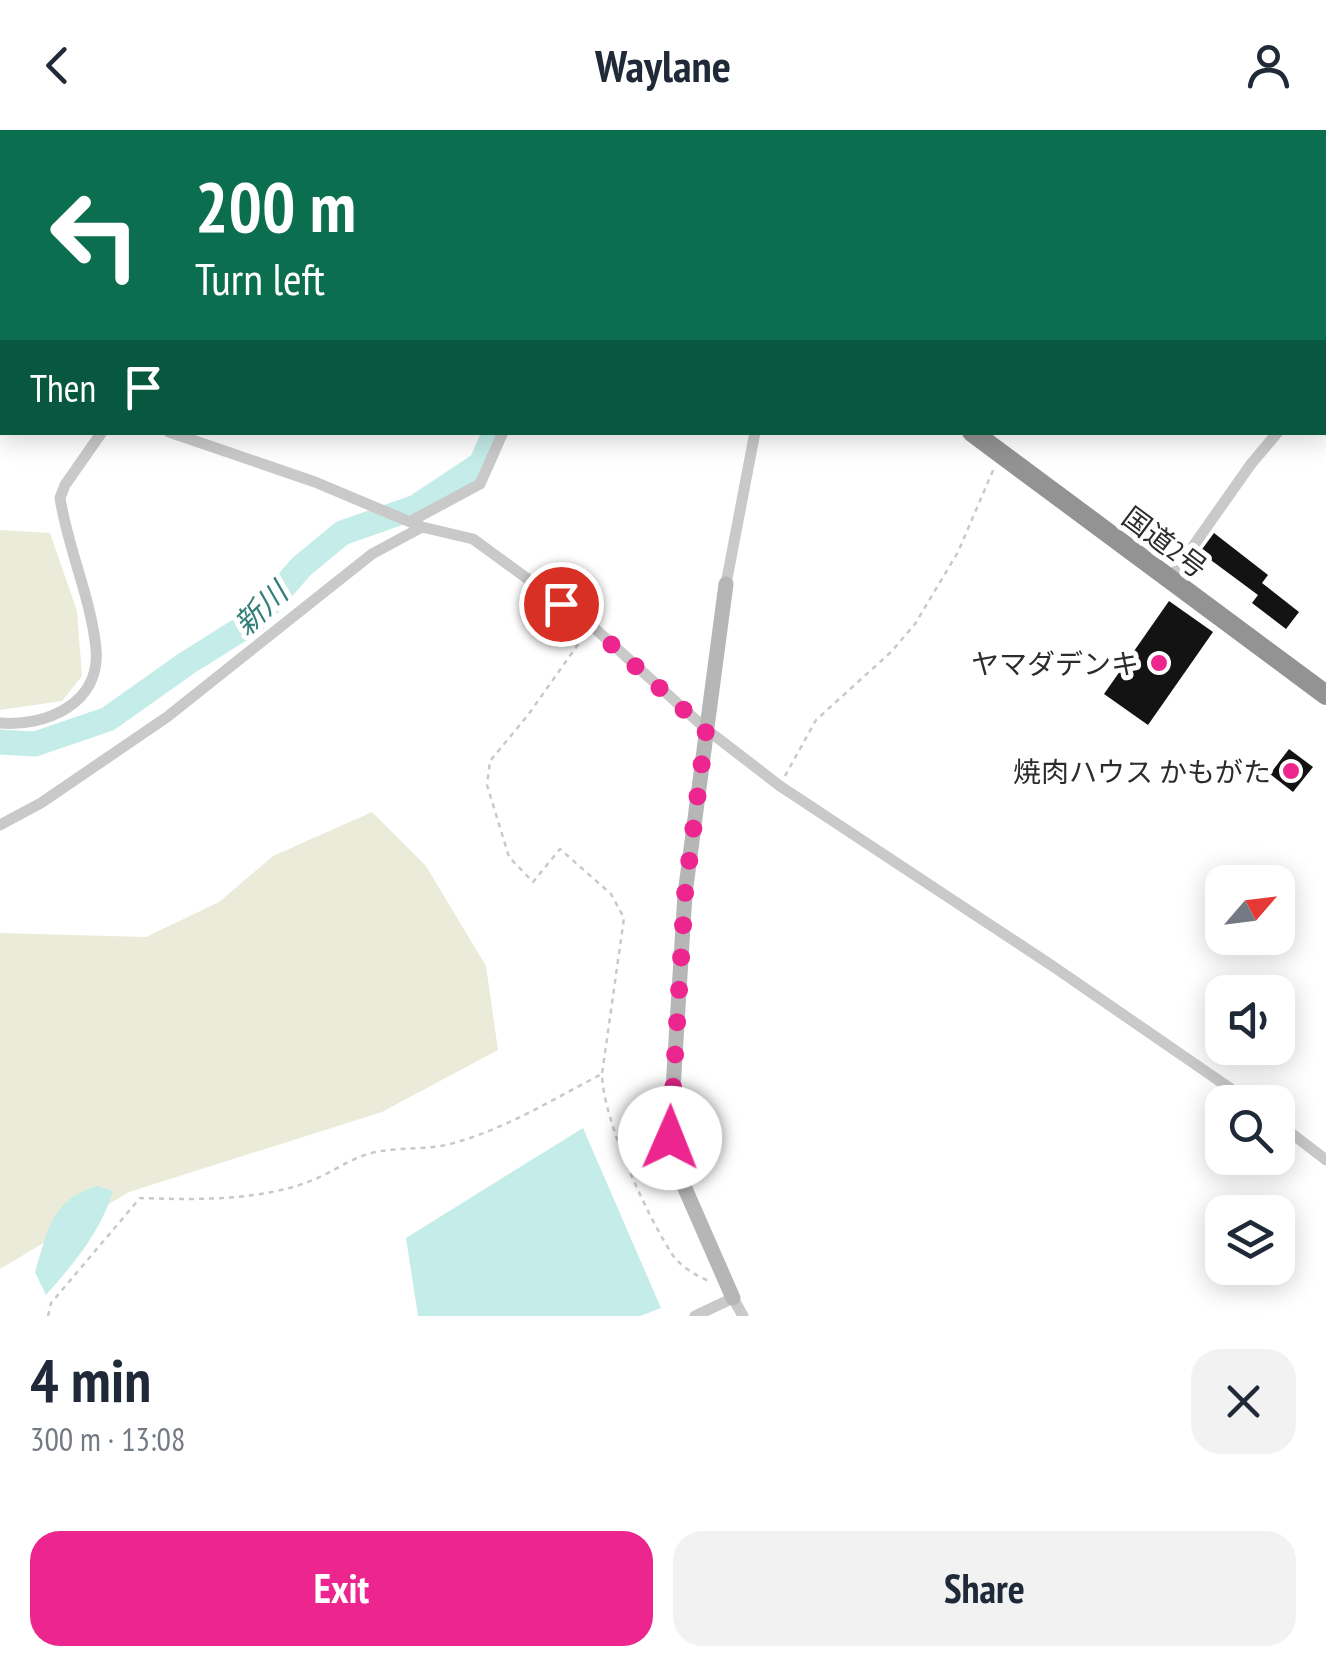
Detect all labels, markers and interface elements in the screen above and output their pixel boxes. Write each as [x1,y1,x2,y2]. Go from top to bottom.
text: Waylane [595,36,731,94]
icon: back [30,38,85,93]
icon: person [1241,38,1296,93]
text: 200 m [195,161,356,251]
icon: left [30,170,160,300]
text: Turn left [195,249,325,307]
icon: arrive [116,360,171,415]
text: Then [30,363,96,412]
street label: 国道2号 [1115,498,1215,586]
pin [519,562,604,647]
water label: 新川 [225,571,297,643]
icon: arrive [534,577,589,632]
place label: ヤマダデンキ [971,645,1139,682]
marker: ヤマダデンキ [1148,652,1170,674]
place label: 焼肉ハウス かもがた [1013,753,1271,790]
marker: 焼肉ハウス かもがた [1280,760,1302,782]
north arrow [1205,865,1295,955]
map controls [1205,865,1295,1285]
button: sound [1205,975,1295,1065]
button: search [1205,1085,1295,1175]
position arrow [618,1086,722,1190]
button: layers [1205,1195,1295,1285]
text: 4 min [30,1341,151,1419]
button: close [1191,1349,1296,1454]
text: 300 m · 13:08 [30,1418,185,1460]
button: Exit [30,1531,653,1646]
button: Share [673,1531,1296,1646]

